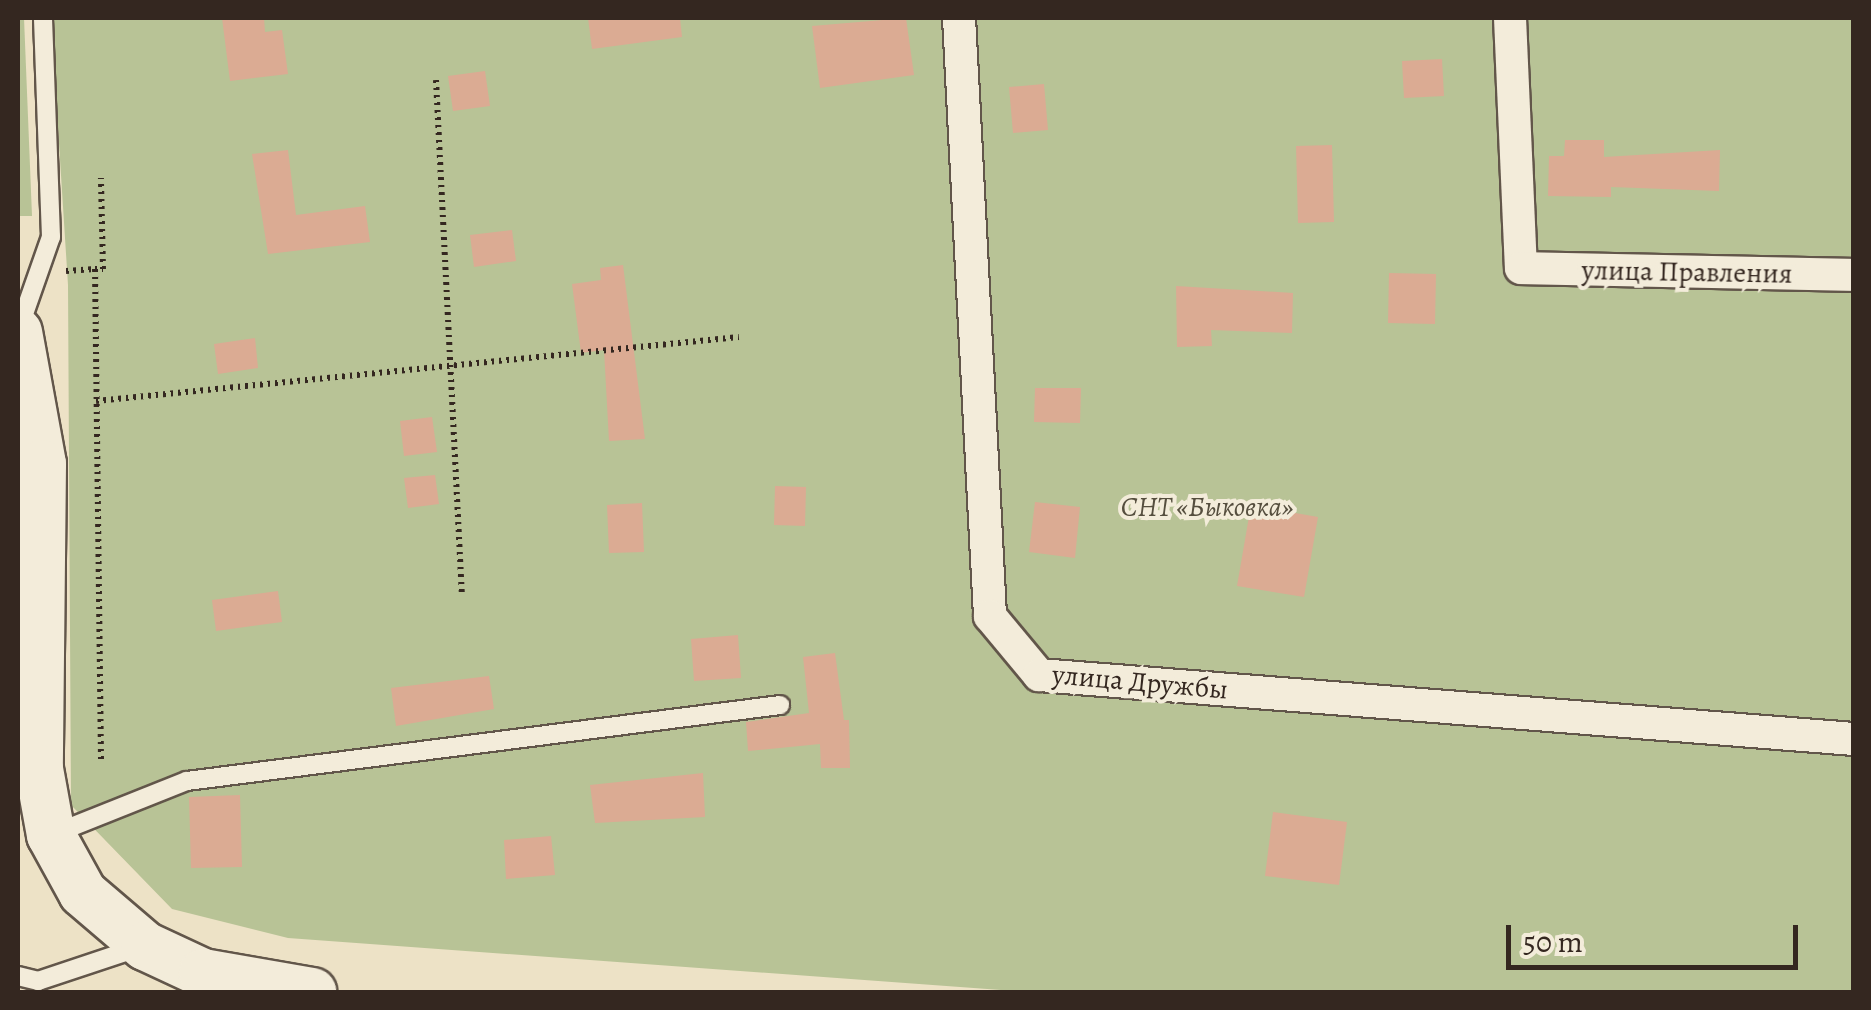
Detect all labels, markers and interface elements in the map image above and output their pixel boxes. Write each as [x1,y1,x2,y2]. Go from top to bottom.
street label: улица Правления [1581,253,1793,291]
park label: СНТ «Быковка» [1121,490,1293,524]
street label: улица Дружбы [1051,658,1229,706]
scale bar [1511,905,1804,967]
text: 50 m [1523,922,1583,962]

